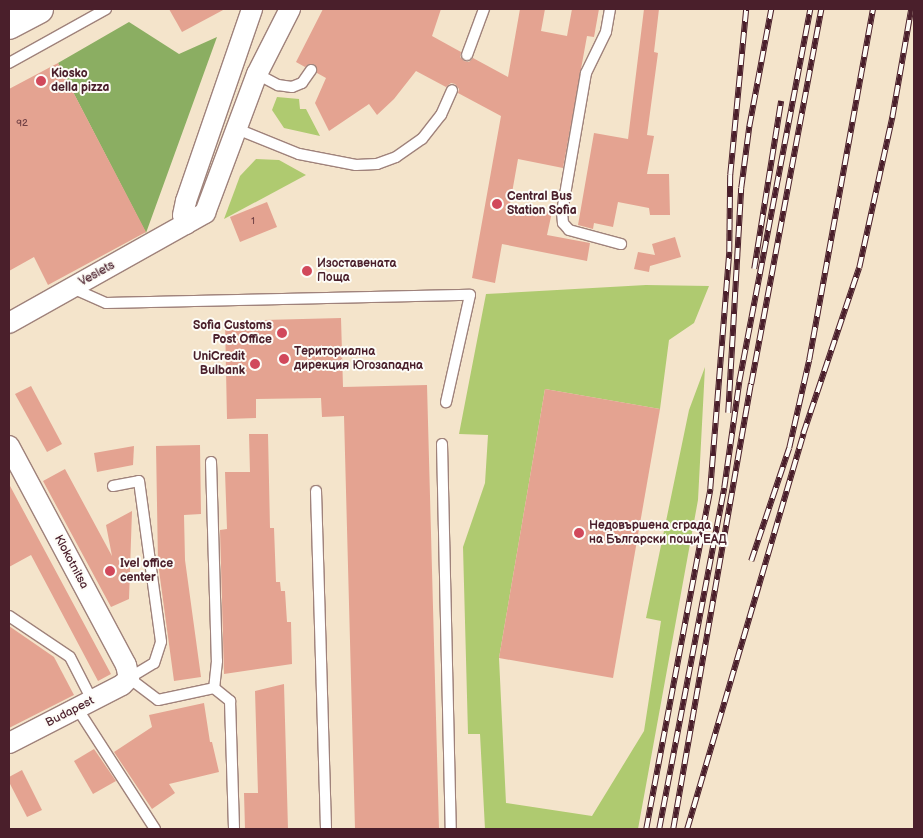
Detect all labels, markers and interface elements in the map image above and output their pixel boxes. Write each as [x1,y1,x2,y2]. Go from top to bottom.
place label: Kiosko della pizza [51,67,109,95]
marker: Kiosko della pizza [35,75,47,87]
house number: 92 [16,118,28,130]
place label: Central Bus Station Sofia [507,190,577,218]
marker: Central Bus Station Sofia [491,198,503,210]
house number: 1 [251,216,255,228]
place label: Изоставената Поща [317,257,396,285]
street label: Veslets [77,258,117,290]
marker: Изоставената Поща [301,265,313,277]
place label: Sofia Customs Post Office [193,319,272,347]
marker: Sofia Customs Post Office [276,327,288,339]
place label: Териториална дирекция Югозападна [294,345,423,373]
place label: UniCredit Bulbank [193,350,245,378]
marker: Териториална дирекция Югозападна [278,353,290,365]
marker: UniCredit Bulbank [249,358,261,370]
place label: Недовършена сграда на Български пощи ЕАД [589,519,727,547]
marker: Недовършена сграда на Български пощи ЕАД [573,527,585,539]
street label: Klokotnitsa [51,533,91,591]
place label: Ivel office center [120,557,173,585]
marker: Ivel office center [104,565,116,577]
street label: Budapest [43,694,97,730]

